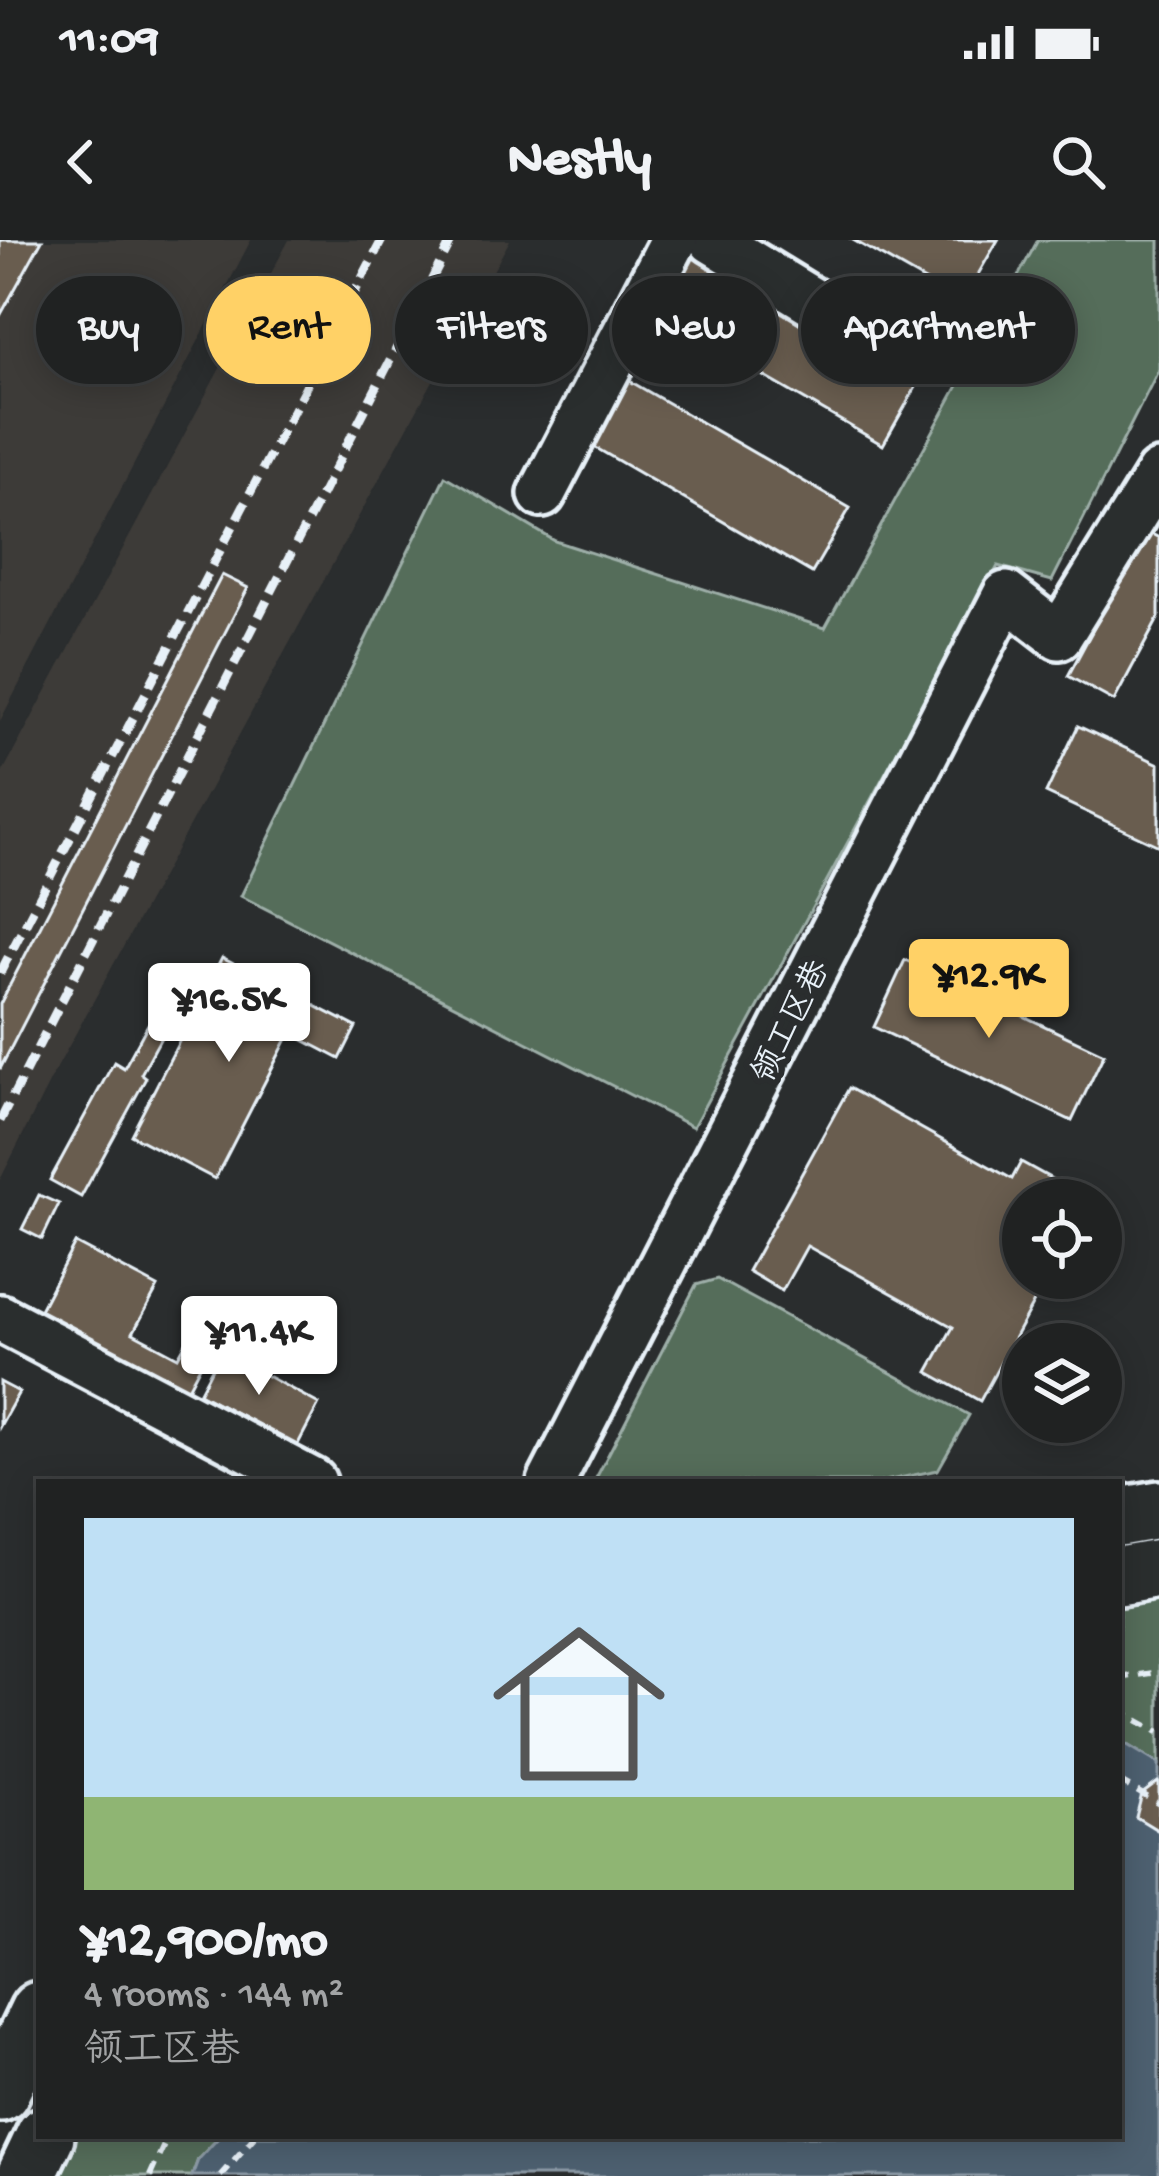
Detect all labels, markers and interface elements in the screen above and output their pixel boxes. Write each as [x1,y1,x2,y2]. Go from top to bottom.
text: 11:09 [60,16,159,69]
icon: back [48,129,114,195]
icon: search [1045,129,1111,195]
text: Nestly [508,130,651,194]
chip: Buy [36,276,182,384]
chip: Rent [206,276,371,384]
chip: Filters [395,276,588,384]
chip: New [612,276,777,384]
chip: Apartment [801,276,1075,384]
pin: ¥12.9K [891,939,1087,1041]
street label: 领工区巷 [745,954,840,1090]
text: ¥12.9K [936,955,1042,1001]
pin: ¥16.5K [131,963,327,1065]
text: ¥16.5K [175,979,283,1025]
map controls [1002,1179,1122,1443]
button: locate [1002,1179,1122,1299]
pin: ¥11.4K [161,1296,357,1398]
text: ¥11.4K [208,1312,310,1358]
button: layers [1002,1323,1122,1443]
icon: home [471,1596,687,1812]
text: ¥12,900/mo [84,1914,328,1974]
text: 4 rooms · 144 m² [84,1974,344,2020]
text: 领工区巷 [84,2030,240,2076]

